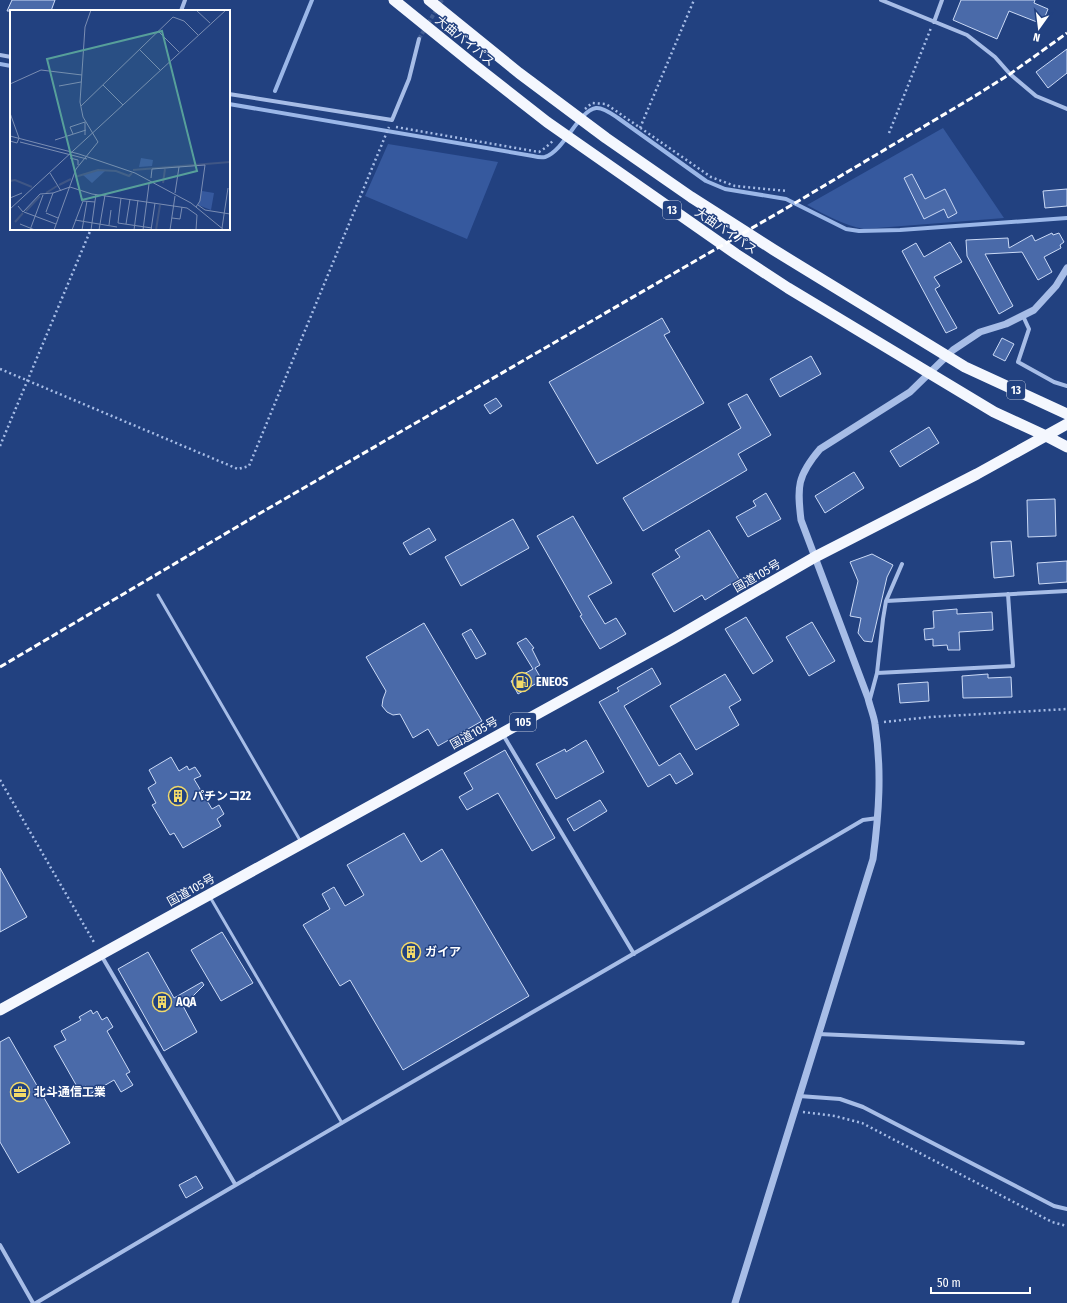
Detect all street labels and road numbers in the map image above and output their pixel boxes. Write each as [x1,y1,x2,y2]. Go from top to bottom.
street label: 大曲バイパス [433,13,497,69]
road number: 13 [663,201,681,219]
street label: 大曲バイパス [692,205,760,257]
road number: 13 [1007,381,1025,399]
street label: 国道105号 [731,557,783,595]
road number: 105 [510,713,536,731]
street label: 国道105号 [448,714,500,752]
street label: 国道105号 [165,871,217,909]

